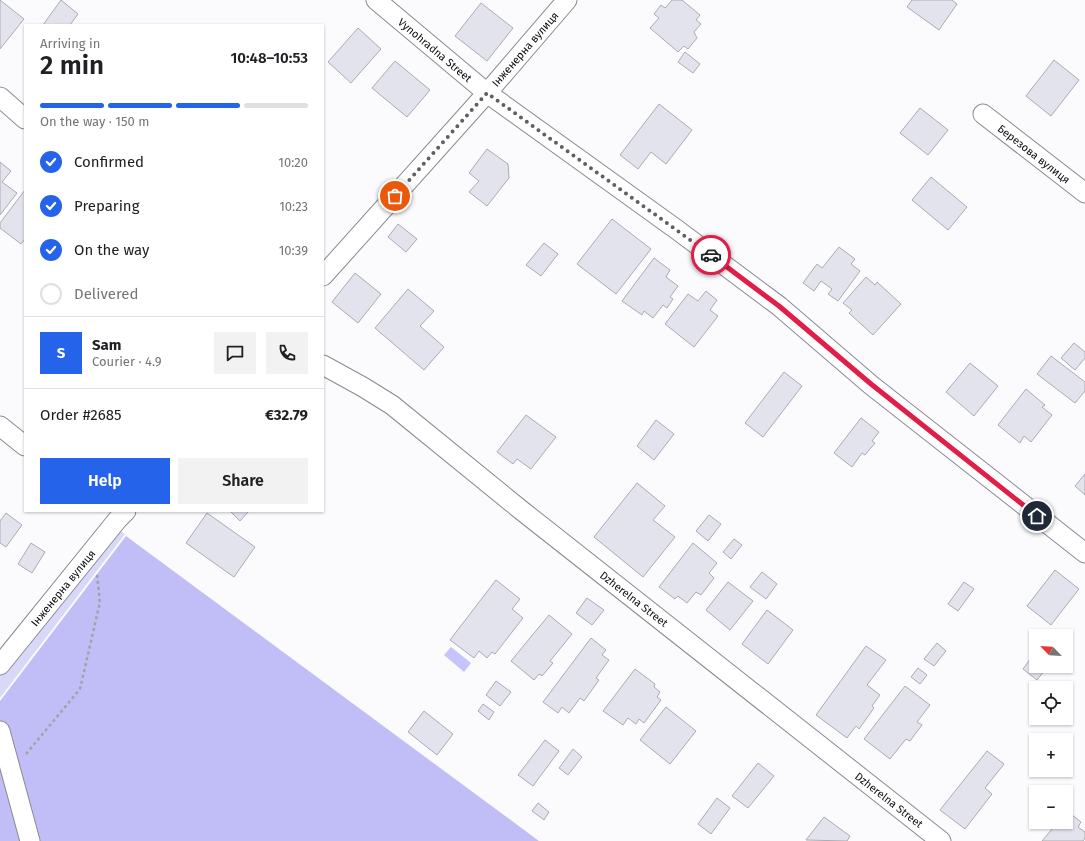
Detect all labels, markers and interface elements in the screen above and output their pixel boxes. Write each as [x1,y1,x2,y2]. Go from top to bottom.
street label: Інженерна вулиця [489,9,561,89]
street label: Vynohradna Street [395,16,474,85]
text: Arriving in [40,36,100,51]
text: 10:48–10:53 [230,49,308,67]
text: 2 min [40,50,104,81]
text: On the way · 150 m [40,114,149,129]
street label: Березова вулиця [995,122,1072,187]
icon: check [40,151,62,173]
text: Confirmed [74,153,144,171]
text: 10:20 [278,155,308,170]
pin [378,179,412,213]
icon: bag [384,185,406,207]
icon: check [40,195,62,217]
text: Preparing [74,197,139,215]
text: 10:23 [279,199,308,214]
courier [691,235,731,275]
icon: check [40,239,62,261]
text: On the way [74,241,149,259]
text: 10:39 [279,243,308,258]
icon: car [700,244,722,266]
text: Delivered [74,285,138,303]
button: chat [214,332,256,374]
button: phone [266,332,308,374]
text: Sam [92,336,121,354]
text: S [57,344,65,362]
text: Courier · 4.9 [92,354,162,369]
text: Order #2685 [40,406,121,424]
text: €32.79 [265,406,308,424]
button: Help [40,458,170,504]
button: Share [178,458,308,504]
pin [1020,499,1054,533]
icon: home [1026,505,1048,527]
street label: Інженерна вулиця [28,547,98,629]
street label: Dzherelna Street [597,569,670,630]
north arrow [1029,629,1073,673]
map controls [1029,629,1073,829]
button: locate [1029,681,1073,725]
button: + [1029,733,1073,777]
street label: Dzherelna Street [852,770,925,831]
button: − [1029,785,1073,829]

